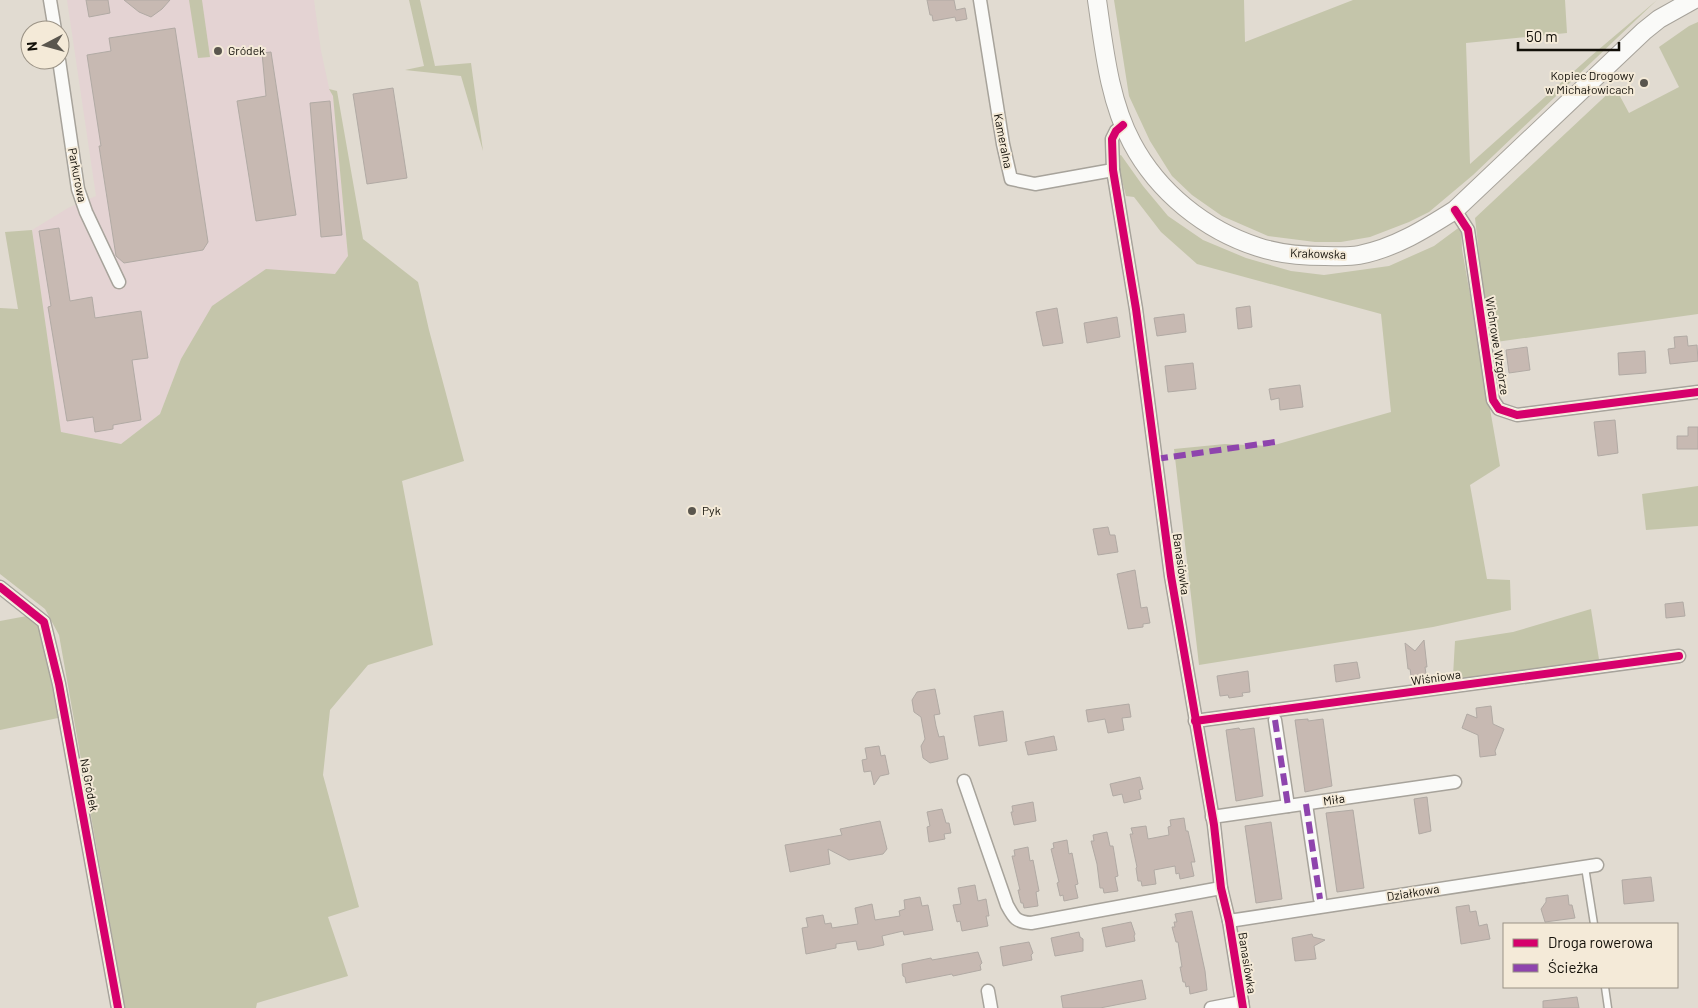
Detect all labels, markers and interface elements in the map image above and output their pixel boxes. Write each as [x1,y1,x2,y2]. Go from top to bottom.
north arrow [20,20,70,70]
scale bar [1518,20,1619,52]
text: 50 m [1526,27,1558,45]
text: N [23,41,41,52]
place label: Gródek [228,43,265,57]
marker: Gródek [212,45,224,57]
place label: Kopiec Drogowy w Michałowicach [1545,68,1634,96]
marker: Kopiec Drogowy w Michałowicach [1638,77,1650,89]
street label: Kameralna [992,112,1016,169]
street label: Parkurowa [66,146,90,203]
street label: Krakowska [1290,245,1346,261]
street label: Wichrowe Wzgórze [1483,296,1513,396]
place label: Pyk [702,503,721,517]
marker: Pyk [686,505,698,517]
street label: Banasiówka [1171,532,1193,595]
street label: Wiśniowa [1410,667,1462,687]
street label: Na Gródek [78,757,102,813]
street label: Miła [1322,791,1346,807]
street label: Działkowa [1386,881,1440,903]
legend [1503,923,1678,988]
street label: Banasiówka [1236,931,1260,995]
text: Droga rowerowa [1548,933,1653,951]
text: Ścieżka [1548,958,1598,976]

